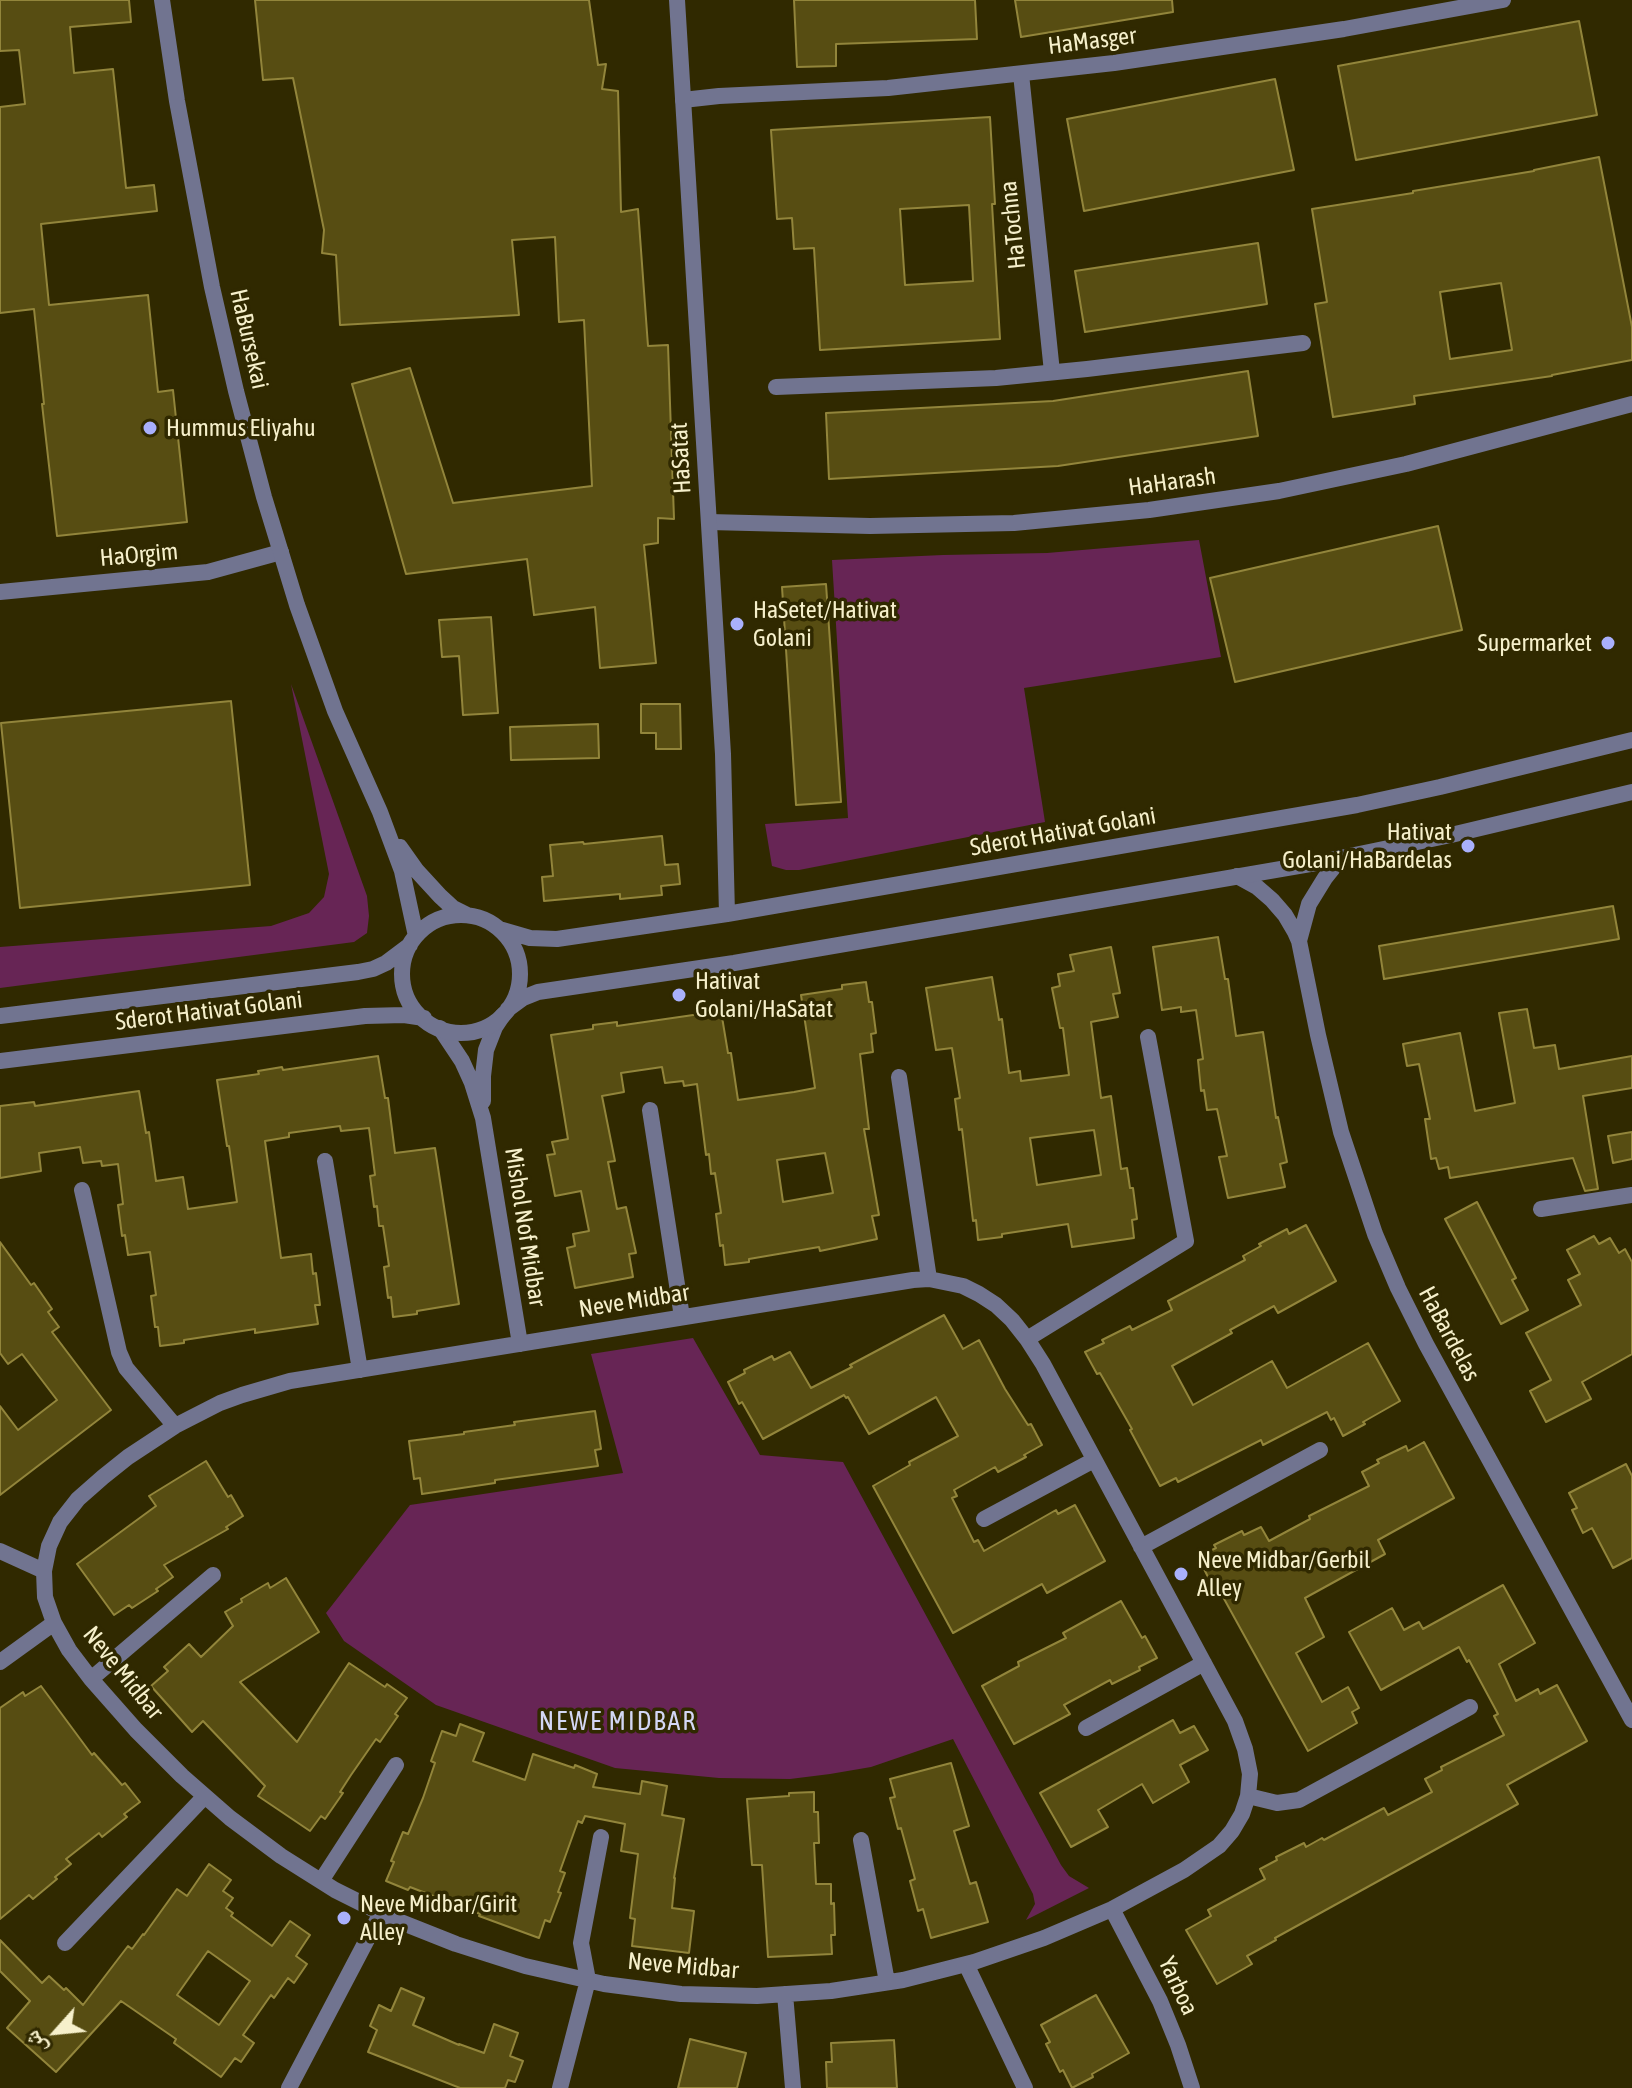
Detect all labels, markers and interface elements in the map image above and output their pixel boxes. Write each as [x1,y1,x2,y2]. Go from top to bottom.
street label: HaMasger [1046,21,1138,61]
street label: HaTochna [994,179,1032,271]
street label: HaBursekai [224,286,274,392]
place label: Hummus Eliyahu [166,414,316,442]
marker: Hummus Eliyahu [141,419,159,437]
street label: HaSatat [665,422,697,494]
street label: HaHarash [1126,462,1218,502]
street label: HaOrgim [99,537,179,573]
place label: HaSetet/Hativat Golani [753,596,897,652]
marker: HaSetet/Hativat Golani [728,615,746,633]
place label: Supermarket [1478,629,1592,657]
marker: Supermarket [1599,634,1617,652]
street label: Sderot Hativat Golani [968,801,1158,863]
place label: Hativat Golani/HaBardelas [1282,818,1452,874]
marker: Hativat Golani/HaBardelas [1459,837,1477,855]
place label: Hativat Golani/HaSatat [695,967,833,1023]
street label: Sderot Hativat Golani [114,985,304,1037]
marker: Hativat Golani/HaSatat [670,986,688,1004]
street label: Mishol Nof Midbar [498,1145,552,1309]
street label: Neve Midbar [577,1278,691,1324]
street label: HaBardelas [1412,1282,1486,1386]
place label: Neve Midbar/Gerbil Alley [1197,1546,1370,1602]
marker: Neve Midbar/Gerbil Alley [1172,1565,1190,1583]
street label: Neve Midbar [77,1621,169,1725]
district label: NEWE MIDBAR [539,1706,697,1738]
place label: Neve Midbar/Girit Alley [360,1890,517,1946]
marker: Neve Midbar/Girit Alley [335,1909,353,1927]
street label: Neve Midbar [626,1947,740,1985]
street label: Yarboa [1152,1952,1204,2020]
north arrow [16,1992,96,2072]
text: ش [18,2027,51,2059]

